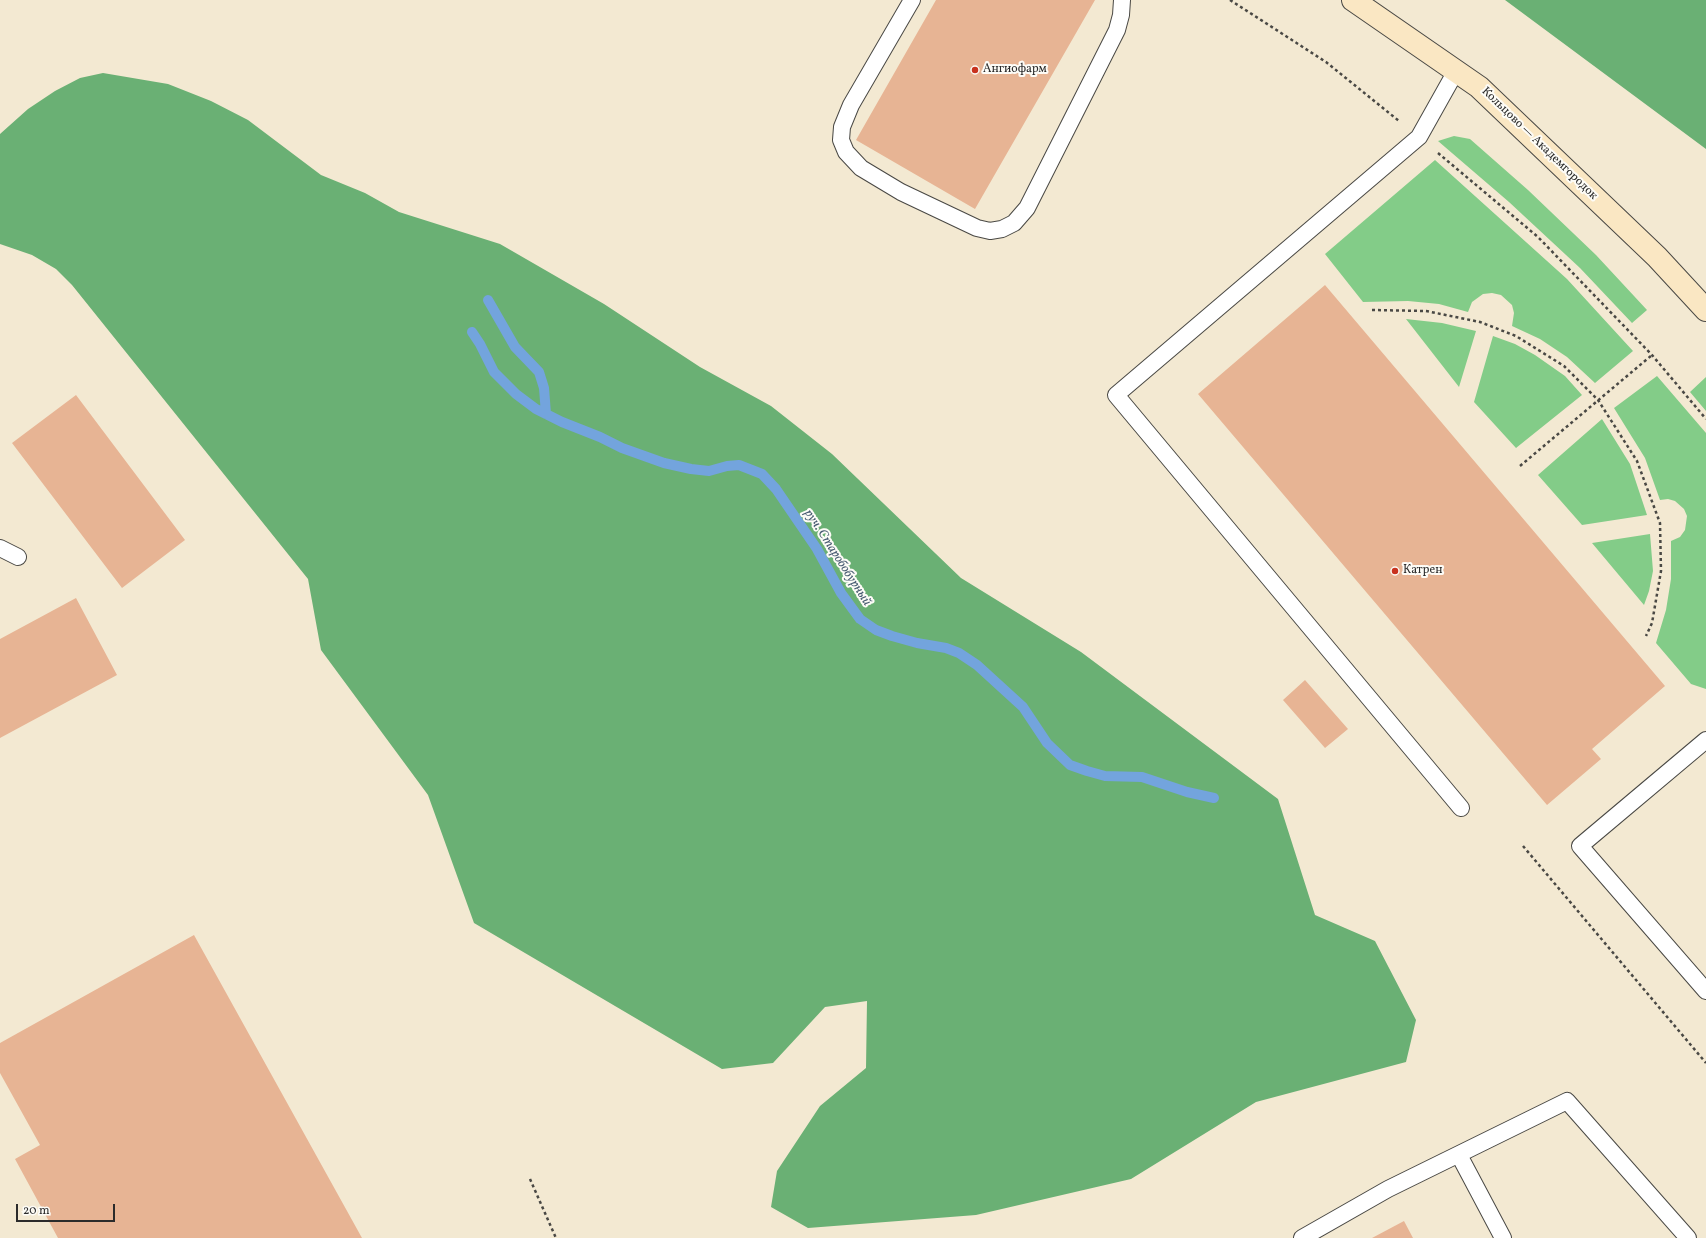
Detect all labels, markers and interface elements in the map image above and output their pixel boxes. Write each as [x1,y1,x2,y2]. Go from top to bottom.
place label: Ангиофарм [983,63,1047,77]
marker: Ангиофарм [970,65,980,75]
street label: Кольцово — Академгородок [1478,85,1600,203]
water label: руч. Старобобурный [800,507,874,609]
place label: Катрен [1403,564,1442,578]
marker: Катрен [1390,566,1400,576]
scale bar [18,1196,117,1222]
text: 20 m [23,1203,50,1219]

